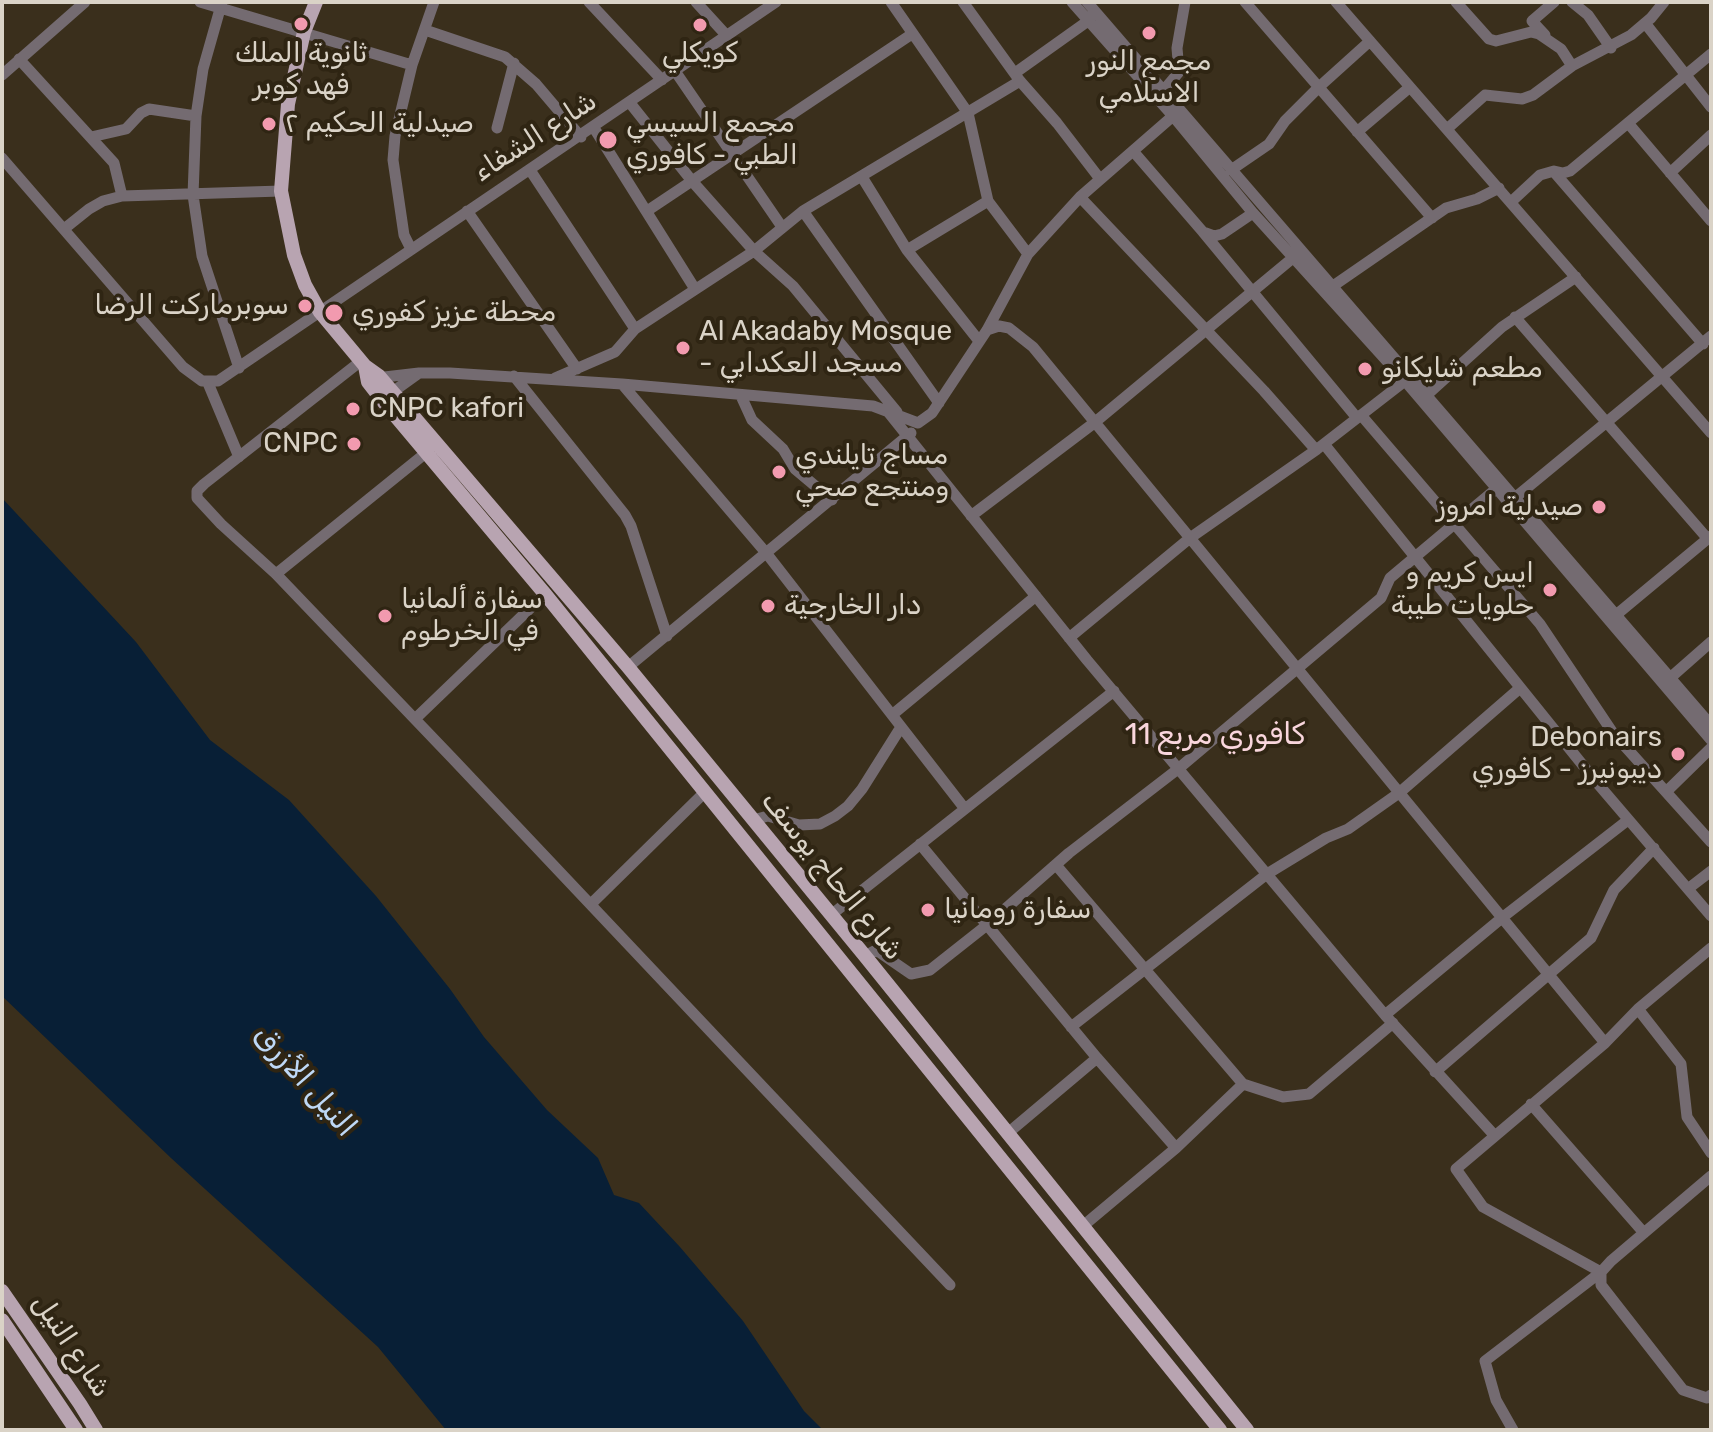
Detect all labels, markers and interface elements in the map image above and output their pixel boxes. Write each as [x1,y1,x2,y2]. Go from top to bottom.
marker: ثانوية الملك فهد كوبر [292,15,310,33]
marker: كويكلي [691,16,709,34]
marker: مجمع النور الاسلامي [1140,24,1158,42]
place label: ثانوية الملك فهد كوبر [235,37,367,103]
place label: كويكلي [662,37,738,71]
place label: مجمع النور الاسلامي [1087,45,1211,111]
street label: شارع الشفاء [467,85,603,189]
place label: صيدلية الحكيم ٢ [285,107,474,141]
place label: مجمع السيسي الطبي - كافوري [626,107,798,173]
marker: صيدلية الحكيم ٢ [260,115,278,133]
marker: مجمع السيسي الطبي - كافوري [597,129,619,151]
place label: سوبرماركت الرضا [94,289,289,323]
place label: محطة عزيز كفوري [352,296,556,330]
marker: سوبرماركت الرضا [296,297,314,315]
marker: محطة عزيز كفوري [323,302,345,324]
place label: Al Akadaby Mosque - مسجد العكدابي [699,315,952,381]
marker: Al Akadaby Mosque - مسجد العكدابي [674,339,692,357]
place label: مطعم شايكانو [1381,352,1542,386]
marker: مطعم شايكانو [1356,360,1374,378]
place label: CNPC kafori [369,392,524,426]
marker: CNPC kafori [344,400,362,418]
place label: CNPC [263,427,338,461]
marker: CNPC [345,435,363,453]
place label: مساج تايلندي ومنتجع صحي [795,439,949,505]
marker: مساج تايلندي ومنتجع صحي [770,463,788,481]
place label: صيدلية امروز [1437,490,1583,524]
marker: صيدلية امروز [1590,498,1608,516]
place label: ايس كريم و حلويات طيبة [1391,557,1534,623]
marker: ايس كريم و حلويات طيبة [1541,581,1559,599]
place label: سفارة ألمانيا في الخرطوم [401,583,543,649]
place label: دار الخارجية [784,589,921,623]
marker: دار الخارجية [759,597,777,615]
marker: سفارة ألمانيا في الخرطوم [376,607,394,625]
district label: كافوري مربع 11 [1125,717,1305,753]
place label: Debonairs ديبونيرز - كافوري [1472,721,1662,787]
marker: Debonairs ديبونيرز - كافوري [1669,745,1687,763]
street label: شارع الحاج يوسف [754,785,910,967]
place label: سفارة رومانيا [944,893,1091,927]
marker: سفارة رومانيا [919,901,937,919]
water label: النيل الأزرق [246,1017,364,1145]
street label: شارع النيل [24,1288,118,1404]

